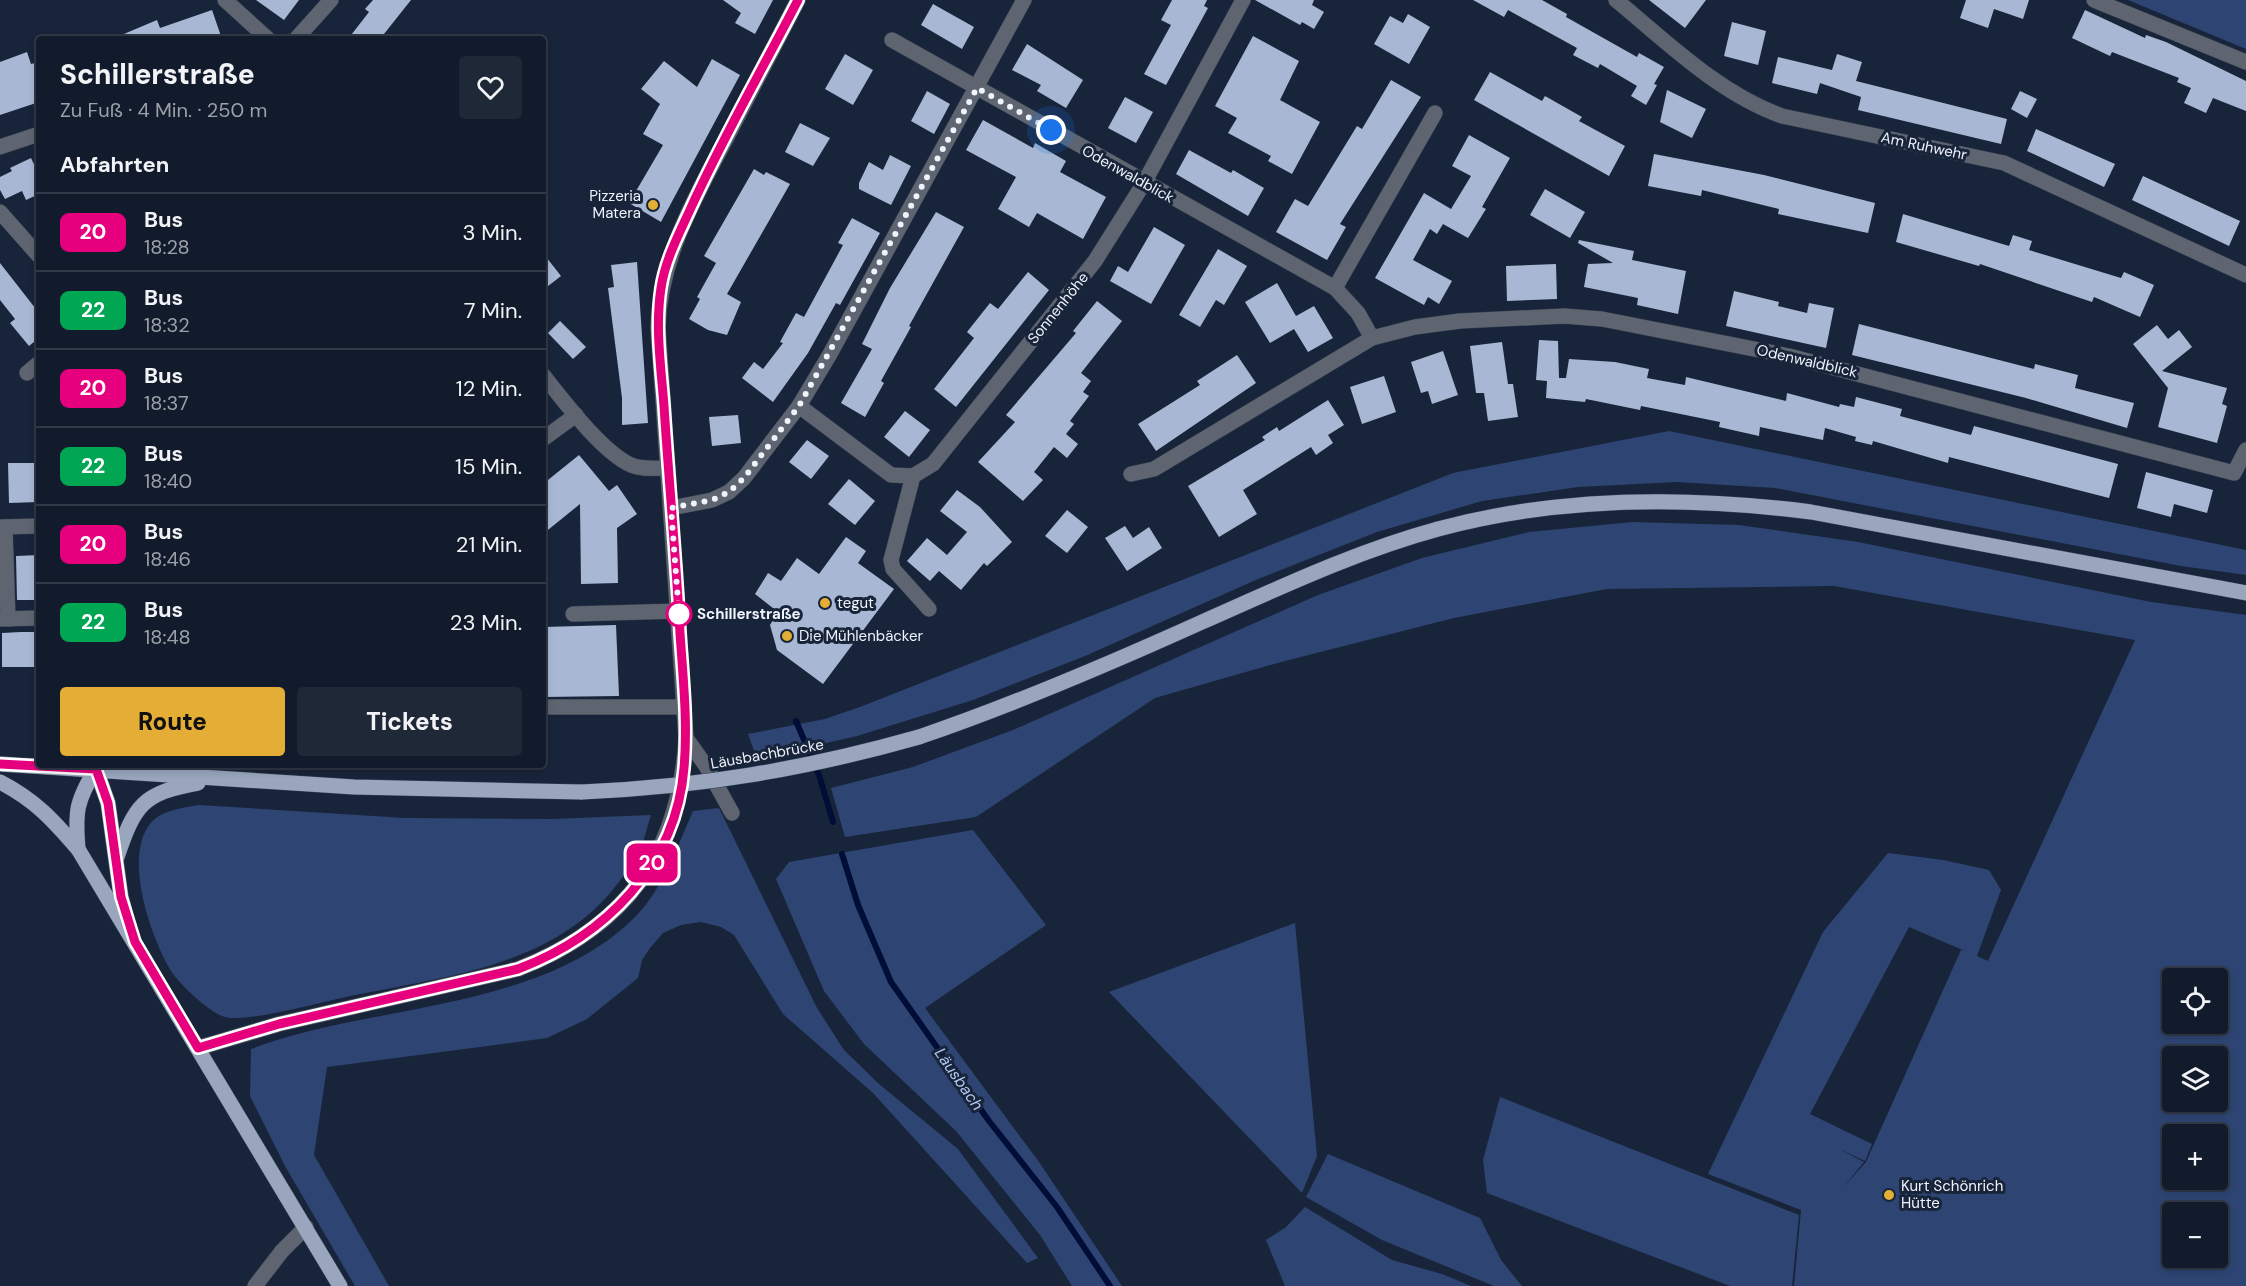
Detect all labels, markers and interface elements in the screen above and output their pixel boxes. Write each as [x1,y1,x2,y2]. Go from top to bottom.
text: Schillerstraße [60,56,255,93]
button: heart [459,56,522,119]
text: Zu Fuß · 4 Min. · 250 m [60,97,267,123]
your location [1036,115,1066,145]
street label: Am Ruhwehr [1879,127,1969,165]
street label: Odenwaldblick [1078,140,1178,208]
text: Abfahrten [60,150,169,179]
place label: Pizzeria Matera [589,186,641,223]
marker: Pizzeria Matera [646,198,660,212]
text: Bus [144,205,183,234]
text: 20 [80,218,106,246]
text: 3 Min. [462,218,522,247]
text: 18:28 [144,234,190,260]
street label: Sonnenhöhe [1023,268,1093,348]
text: Bus [144,283,183,312]
text: 22 [81,296,105,324]
text: 7 Min. [464,296,522,325]
text: 18:32 [144,312,190,338]
street label: Odenwaldblick [1755,340,1860,382]
text: Bus [144,361,183,390]
text: 20 [80,374,106,402]
text: 12 Min. [456,374,522,403]
text: 18:37 [144,390,189,416]
text: Bus [144,439,183,468]
text: 22 [81,452,105,480]
text: 15 Min. [455,452,522,481]
text: 18:40 [144,468,192,494]
text: Bus [144,517,183,546]
text: 20 [80,530,106,558]
text: 21 Min. [456,530,522,559]
text: 18:46 [144,546,191,572]
place label: tegut [837,593,874,613]
text: Bus [144,595,183,624]
marker: tegut [818,596,832,610]
marker: Schillerstraße [666,601,692,627]
place label: Schillerstraße [697,604,801,624]
text: 22 [81,608,105,636]
text: 23 Min. [450,608,522,637]
text: 18:48 [144,624,191,650]
place label: Die Mühlenbäcker [799,626,923,646]
marker: Die Mühlenbäcker [780,629,794,643]
button: Route [60,687,285,756]
button: Tickets [297,687,522,756]
street label: Läusbachbrücke [709,734,825,774]
line badge: 20 [625,844,679,882]
text: 20 [639,849,665,877]
map controls [2162,968,2228,1268]
button: locate [2162,968,2228,1034]
water label: Läusbach [930,1044,988,1114]
button: layers [2162,1046,2228,1112]
button: + [2162,1124,2228,1190]
place label: Kurt Schönrich Hütte [1901,1176,2003,1213]
marker: Kurt Schönrich Hütte [1882,1188,1896,1202]
button: − [2162,1202,2228,1268]

